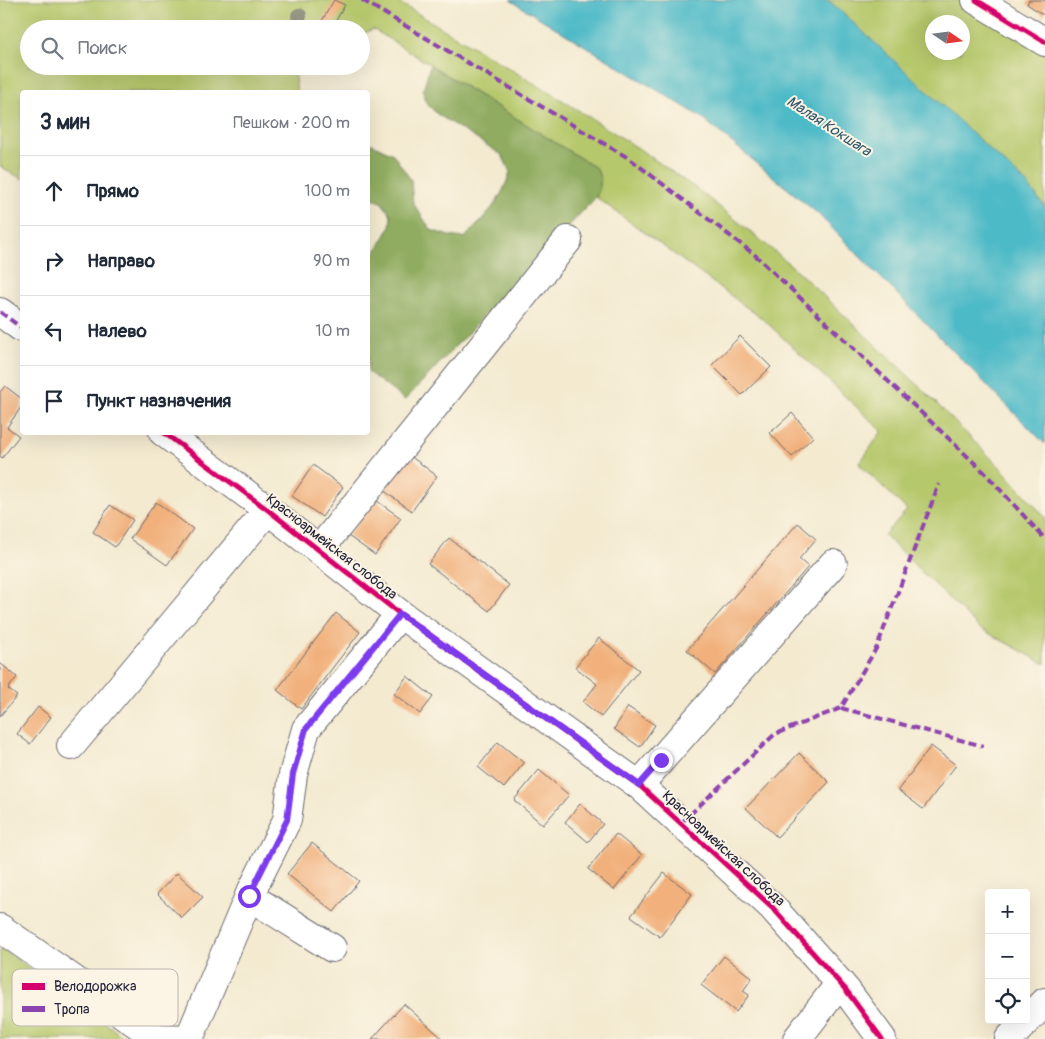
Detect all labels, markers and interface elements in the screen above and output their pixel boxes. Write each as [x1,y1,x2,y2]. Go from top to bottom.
north arrow [925,15,970,60]
search box [20,20,370,75]
icon: search [38,34,66,62]
text: Поиск [78,36,128,60]
water label: Малая Кокшага [783,92,875,161]
text: 3 мин [40,109,90,136]
text: Пешком · 200 m [233,113,350,133]
icon: ahead [40,177,68,205]
text: Прямо [87,179,139,203]
text: 100 m [304,181,350,201]
icon: right [40,247,68,275]
text: Направо [87,249,155,273]
text: 90 m [313,251,350,271]
icon: left [40,317,68,345]
text: Налево [87,319,147,343]
text: 10 m [315,321,350,341]
icon: arrive [40,387,68,415]
text: Пункт назначения [87,389,231,413]
street label: Красноармейская слобода [263,490,401,603]
route end [650,749,673,772]
street label: Красноармейская слобода [659,787,789,910]
route start [238,885,261,908]
map controls [985,889,1030,1024]
button: + [985,889,1030,934]
button: − [985,934,1030,979]
legend [12,969,178,1026]
text: Велодорожка [54,978,136,995]
button: locate [985,979,1030,1024]
text: Тропа [54,1001,90,1018]

